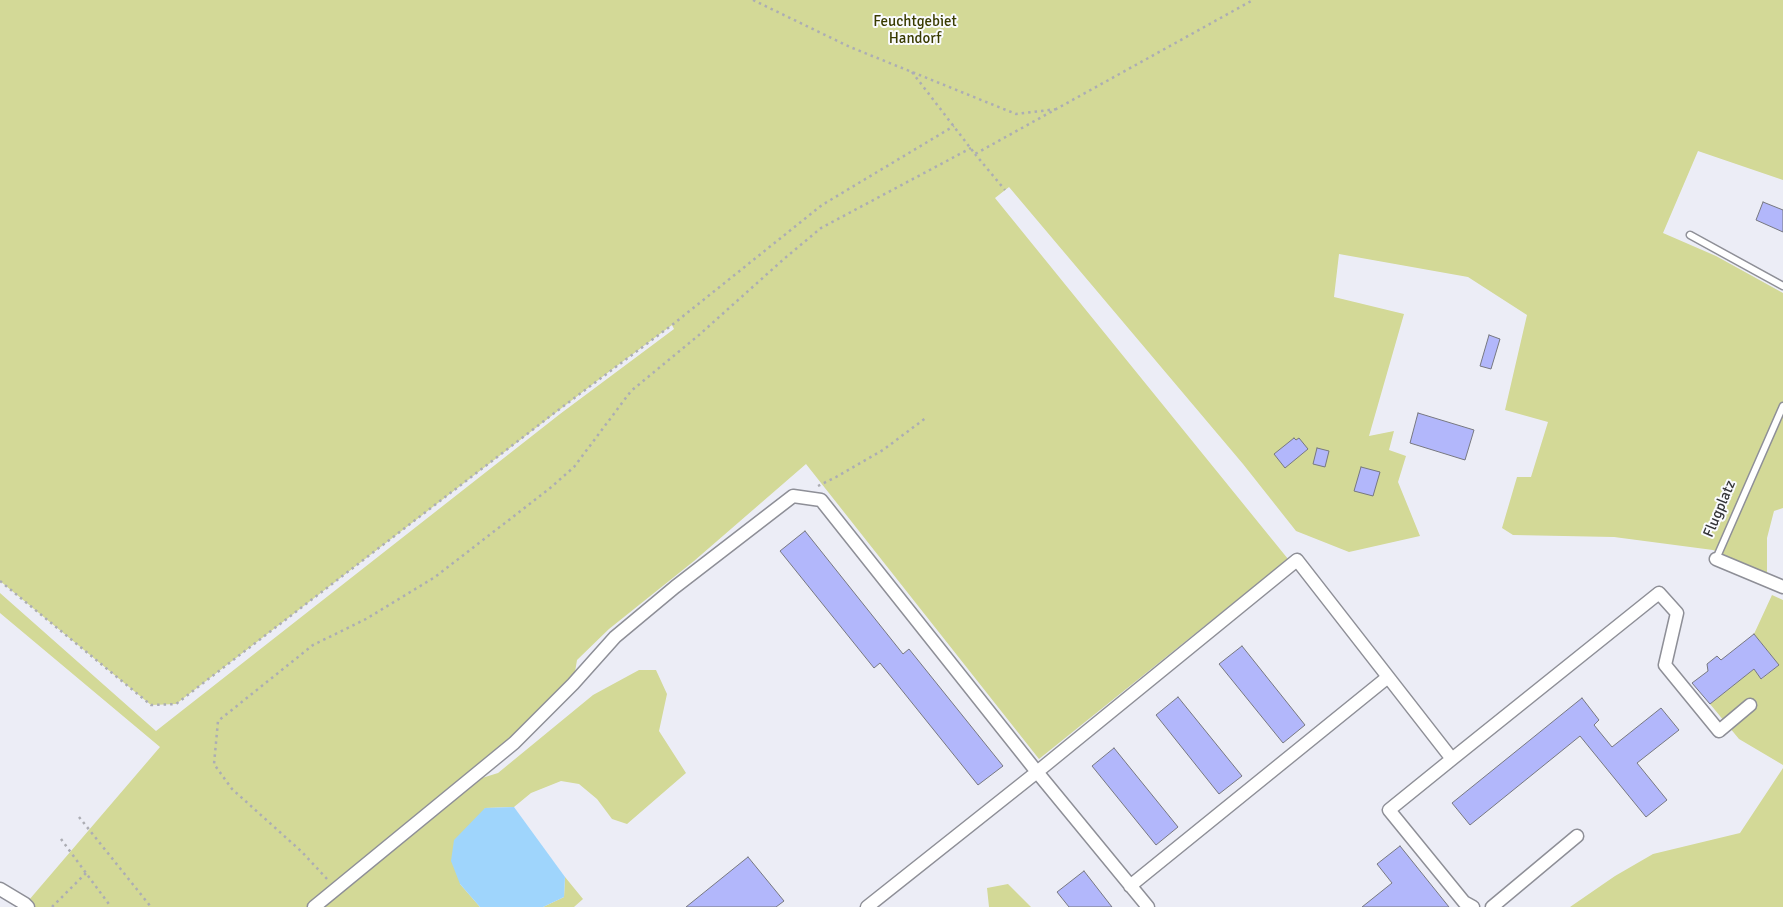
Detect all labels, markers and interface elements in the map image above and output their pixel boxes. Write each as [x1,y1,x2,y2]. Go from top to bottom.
park label: Feuchtgebiet Handorf [873,13,957,48]
street label: Flugplatz [1700,478,1740,540]

